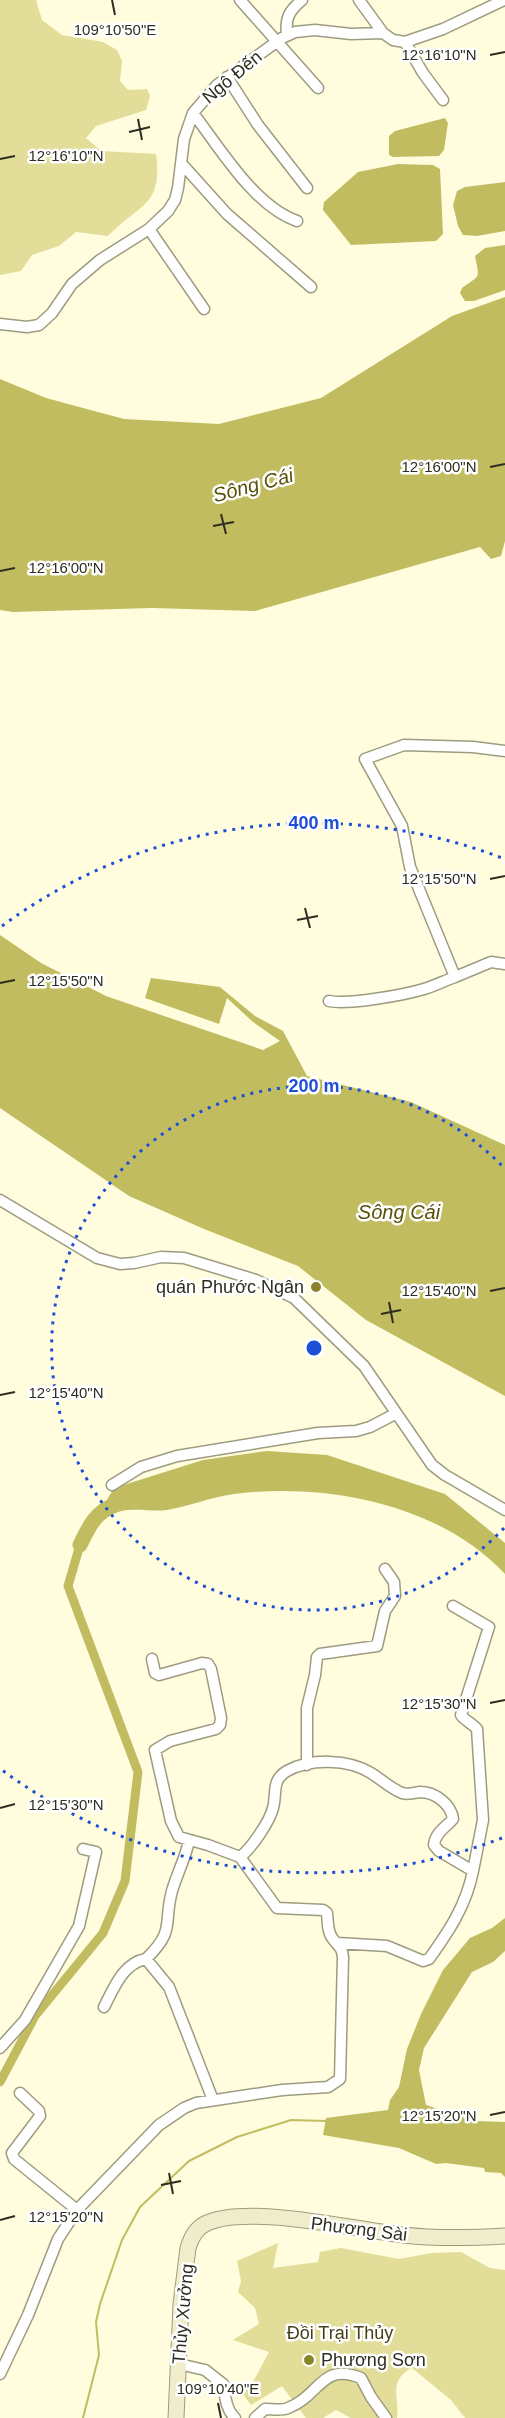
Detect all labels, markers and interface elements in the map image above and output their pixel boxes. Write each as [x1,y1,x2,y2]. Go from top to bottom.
text: 109°10'50"E [74,21,156,38]
text: 12°16'10"N [401,46,477,63]
street label: Ngô Đến [198,47,266,107]
text: 12°16'10"N [28,147,104,164]
text: 12°16'00"N [401,458,477,475]
water label: Sông Cái [210,464,296,506]
text: 12°16'00"N [28,559,104,576]
text: 400 m [288,813,340,833]
text: 12°15'50"N [401,870,477,887]
text: 12°15'50"N [28,972,104,989]
text: 200 m [288,1076,340,1096]
water label: Sông Cái [358,1201,441,1223]
place label: quán Phước Ngân [156,1277,304,1297]
marker: quán Phước Ngân [309,1280,323,1294]
text: 12°15'40"N [401,1282,477,1299]
centre of rings [304,1338,324,1358]
text: 12°15'40"N [28,1384,104,1401]
text: 12°15'30"N [401,1695,477,1712]
text: 12°15'30"N [28,1796,104,1813]
text: 12°15'20"N [401,2107,477,2124]
text: 12°15'20"N [28,2208,104,2225]
street label: Phương Sài [310,2213,408,2245]
street label: Thủy Xưởng [169,2263,197,2365]
park label: Đồi Trại Thủy [287,2323,393,2343]
place label: Phương Sơn [321,2350,426,2370]
marker: Phương Sơn [302,2353,316,2367]
text: 109°10'40"E [177,2380,259,2397]

